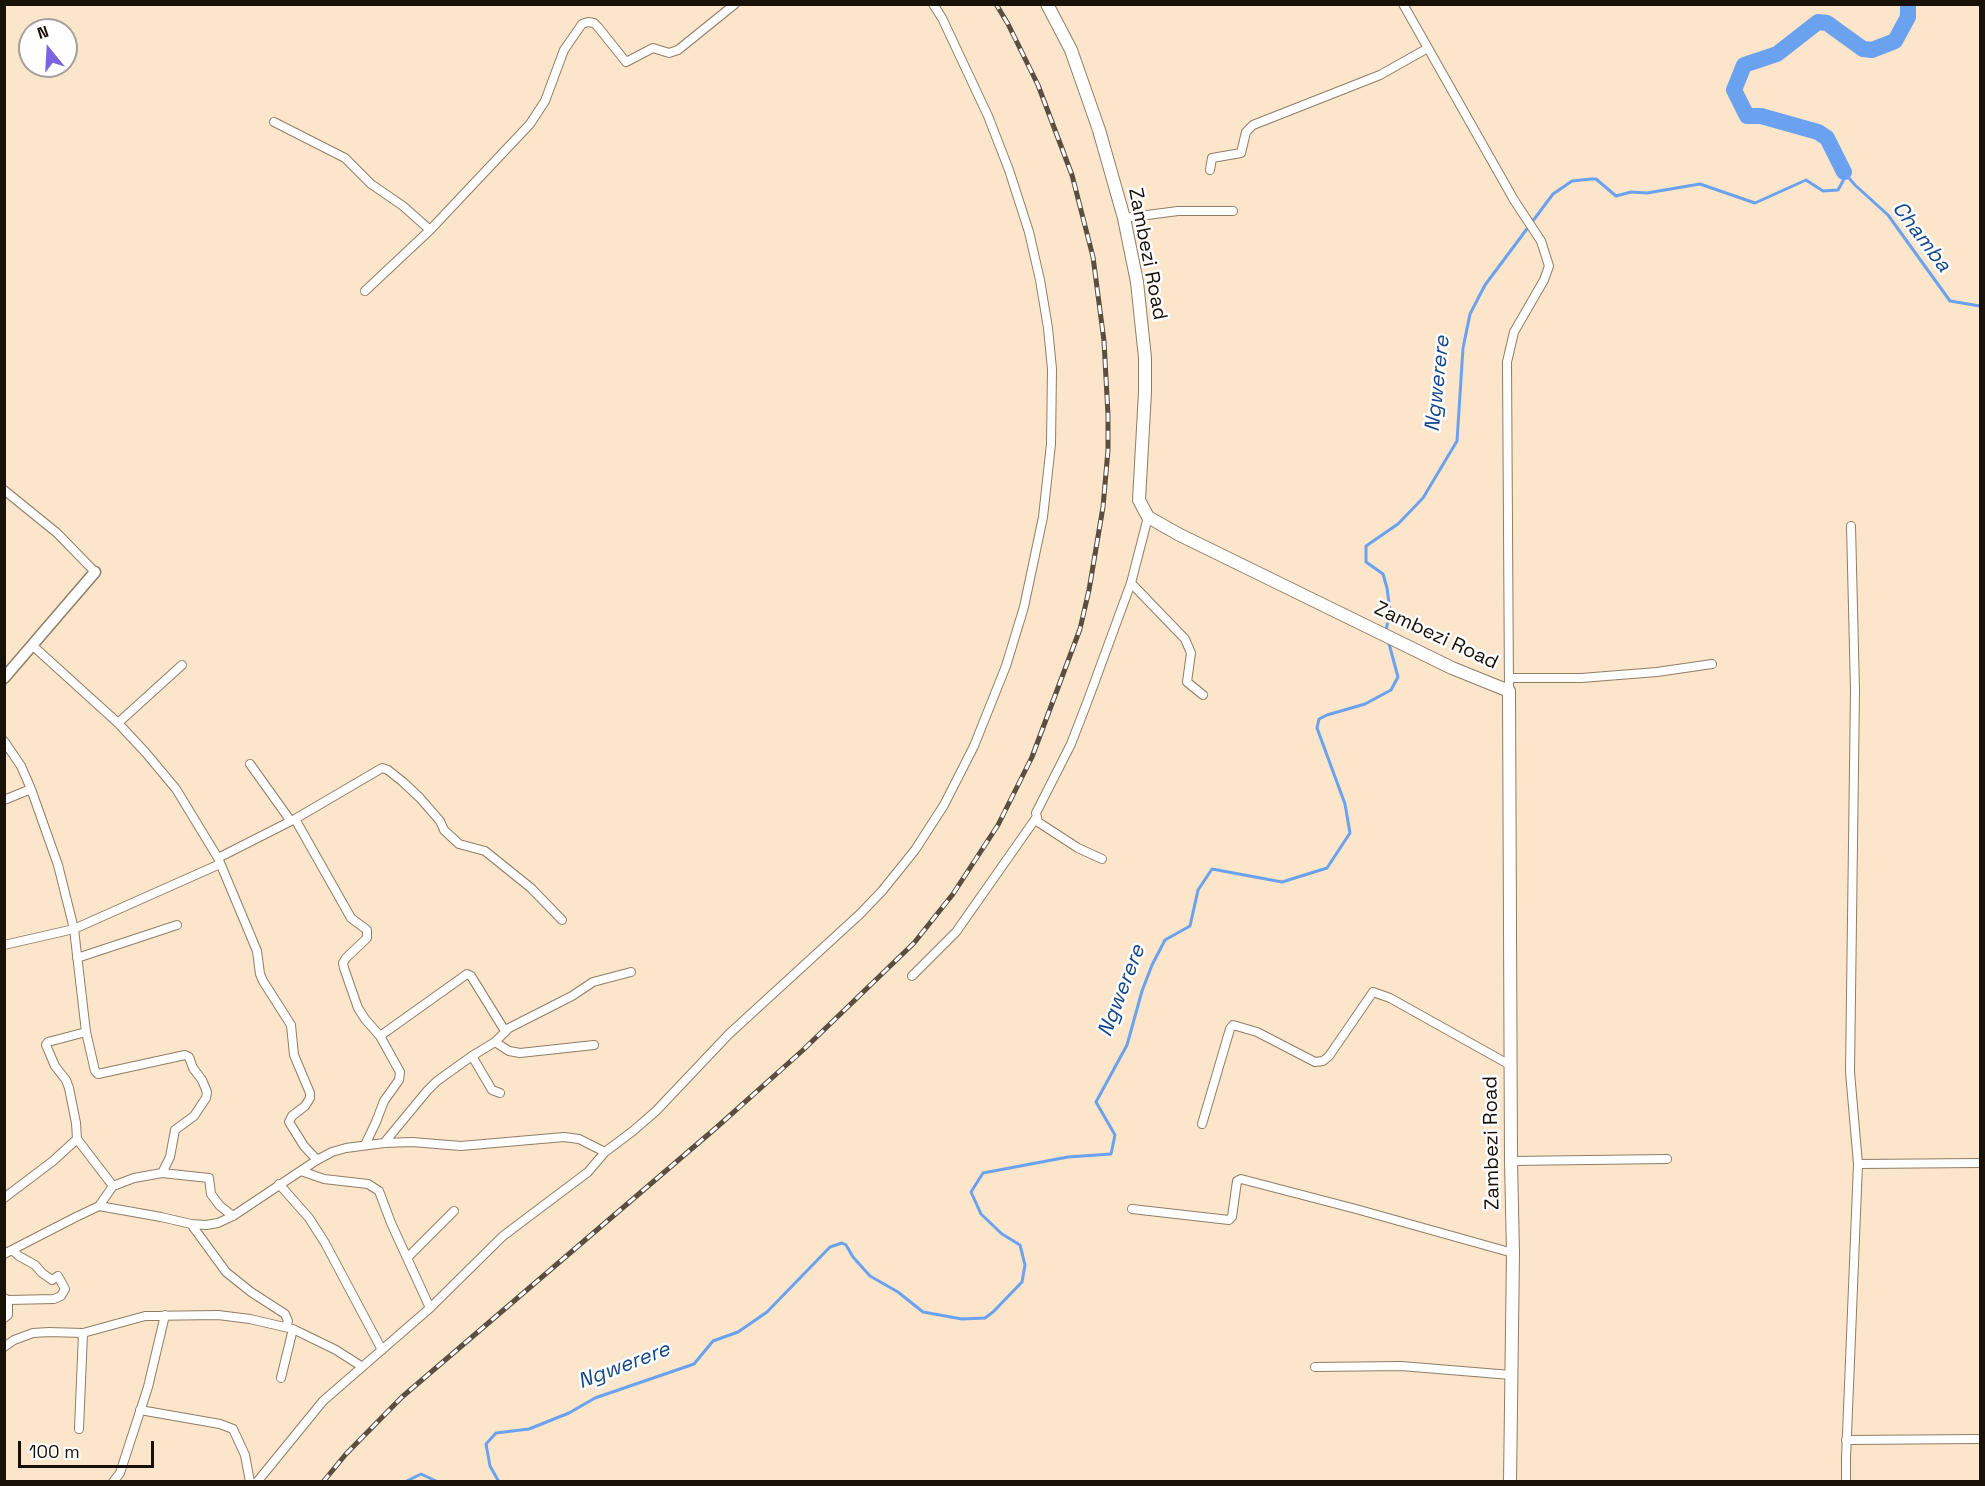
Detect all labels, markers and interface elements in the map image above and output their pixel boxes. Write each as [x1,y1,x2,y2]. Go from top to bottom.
north arrow [18,18,78,78]
text: N [35,21,51,44]
street label: Zambezi Road [1122,186,1172,322]
water label: Chamba [1886,197,1956,277]
water label: Ngwerere [1420,335,1456,433]
street label: Zambezi Road [1370,597,1502,675]
water label: Ngwerere [1093,941,1151,1041]
street label: Zambezi Road [1479,1076,1505,1210]
water label: Ngwerere [574,1337,674,1395]
scale bar [21,1429,158,1467]
text: 100 m [29,1440,80,1463]

